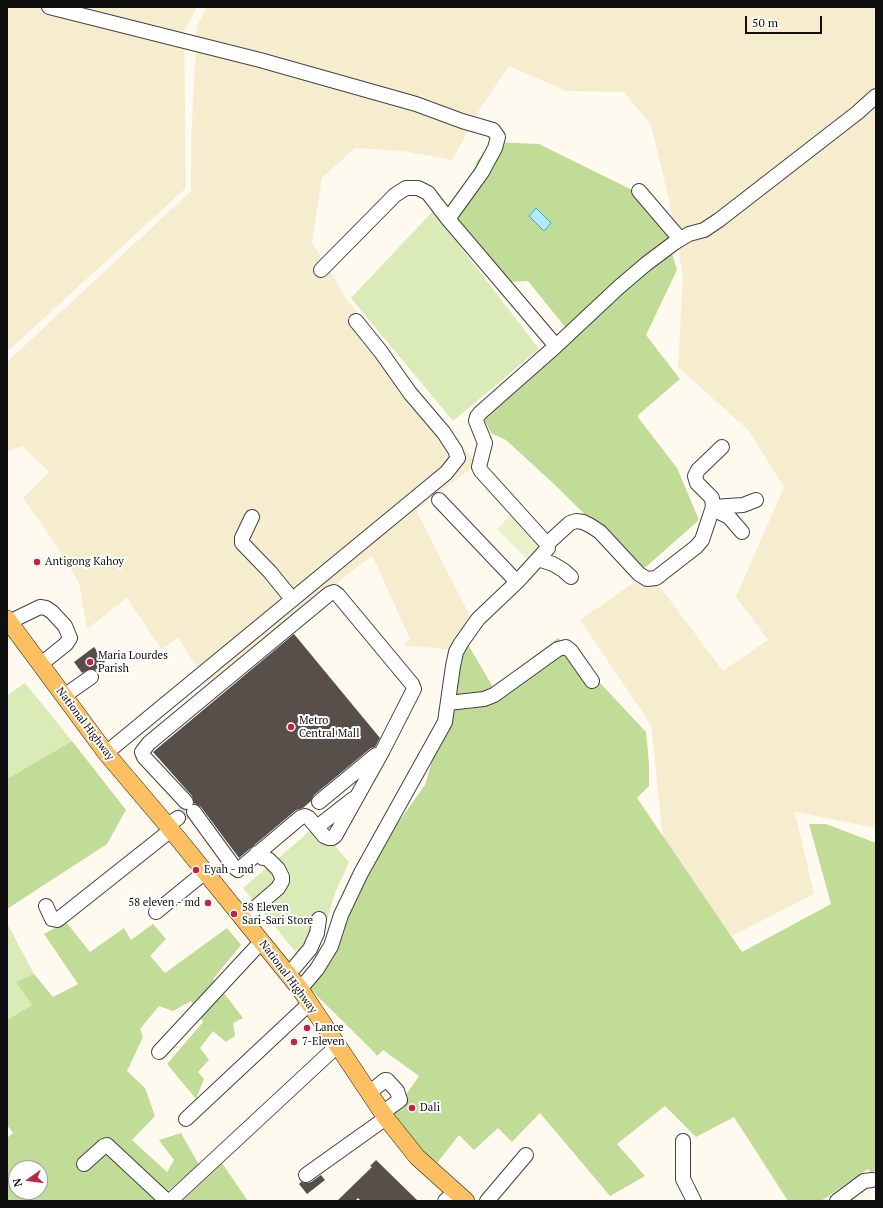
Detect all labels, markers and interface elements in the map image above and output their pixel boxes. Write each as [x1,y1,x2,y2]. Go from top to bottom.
scale bar [747,8,824,34]
text: 50 m [752,15,778,30]
place label: Antigong Kahoy [45,555,124,569]
marker: Antigong Kahoy [32,557,42,567]
place label: Maria Lourdes Parish [98,649,168,675]
marker: Maria Lourdes Parish [85,657,95,667]
street label: National Highway [53,685,117,763]
place label: Metro Central Mall [299,714,359,740]
marker: Metro Central Mall [286,722,296,732]
place label: Eyah - md [204,863,254,877]
marker: Eyah - md [191,865,201,875]
place label: 58 eleven - md [128,896,200,910]
marker: 58 eleven - md [203,898,213,908]
place label: 58 Eleven Sari-Sari Store [242,901,313,927]
marker: 58 Eleven Sari-Sari Store [229,909,239,919]
street label: National Highway [256,938,320,1016]
place label: Lance [315,1021,344,1035]
marker: Lance [302,1023,312,1033]
place label: 7-Eleven [302,1035,344,1049]
marker: 7-Eleven [289,1037,299,1047]
place label: Dali [420,1101,440,1115]
marker: Dali [407,1103,417,1113]
north arrow [8,1160,48,1200]
text: N [10,1177,25,1188]

